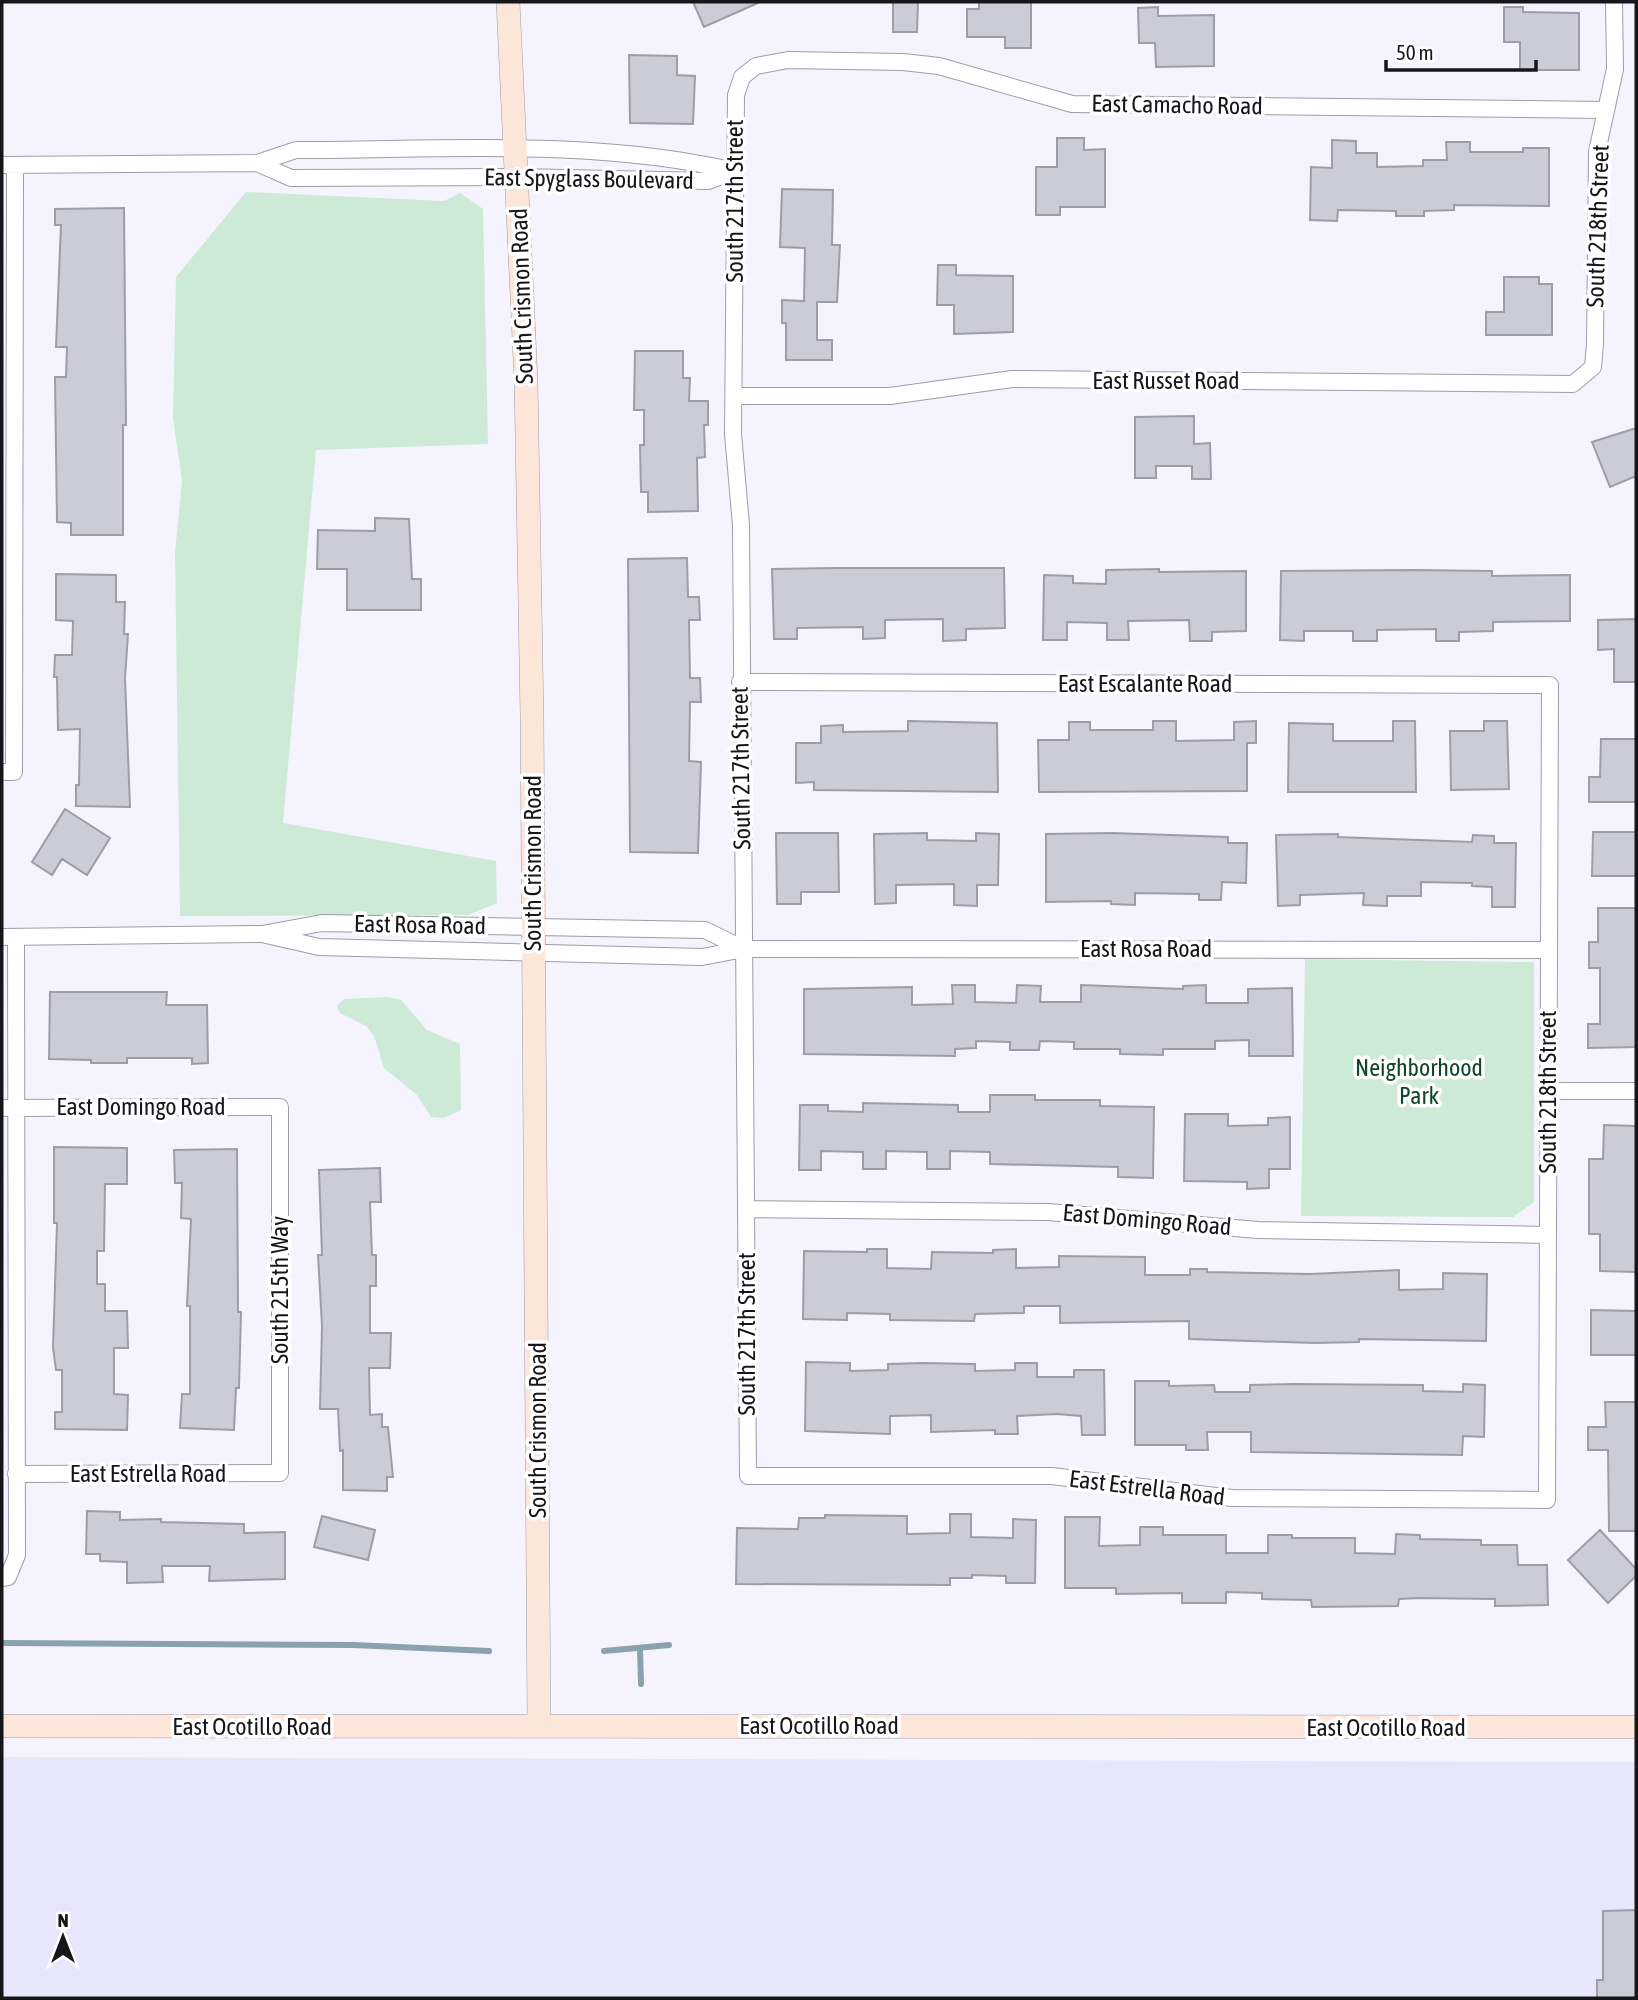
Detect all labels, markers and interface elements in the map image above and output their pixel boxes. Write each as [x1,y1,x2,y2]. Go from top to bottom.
scale bar [1386,28,1536,72]
text: 50 m [1396,40,1434,64]
street label: East Camacho Road [1091,90,1263,119]
street label: South 217th Street [721,119,748,283]
street label: South 218th Street [1581,144,1614,308]
street label: East Spyglass Boulevard [484,163,694,194]
street label: South Crismon Road [505,208,538,384]
street label: East Russet Road [1092,367,1240,394]
street label: East Escalante Road [1058,670,1232,697]
street label: South 217th Street [726,686,755,850]
street label: South Crismon Road [519,775,546,951]
street label: East Rosa Road [354,910,486,939]
street label: East Rosa Road [1080,935,1212,962]
street label: South 218th Street [1534,1010,1561,1174]
park label: Neighborhood Park [1355,1054,1483,1109]
street label: East Domingo Road [56,1093,226,1120]
street label: East Domingo Road [1061,1199,1233,1240]
street label: South 215th Way [266,1216,293,1364]
street label: South 217th Street [733,1252,760,1416]
street label: South Crismon Road [524,1342,551,1518]
street label: East Estrella Road [70,1460,226,1487]
street label: East Estrella Road [1068,1465,1226,1510]
street label: East Ocotillo Road [739,1712,899,1739]
street label: East Ocotillo Road [172,1713,332,1740]
street label: East Ocotillo Road [1306,1714,1466,1741]
north arrow [28,1902,98,1972]
text: N [57,1909,69,1931]

